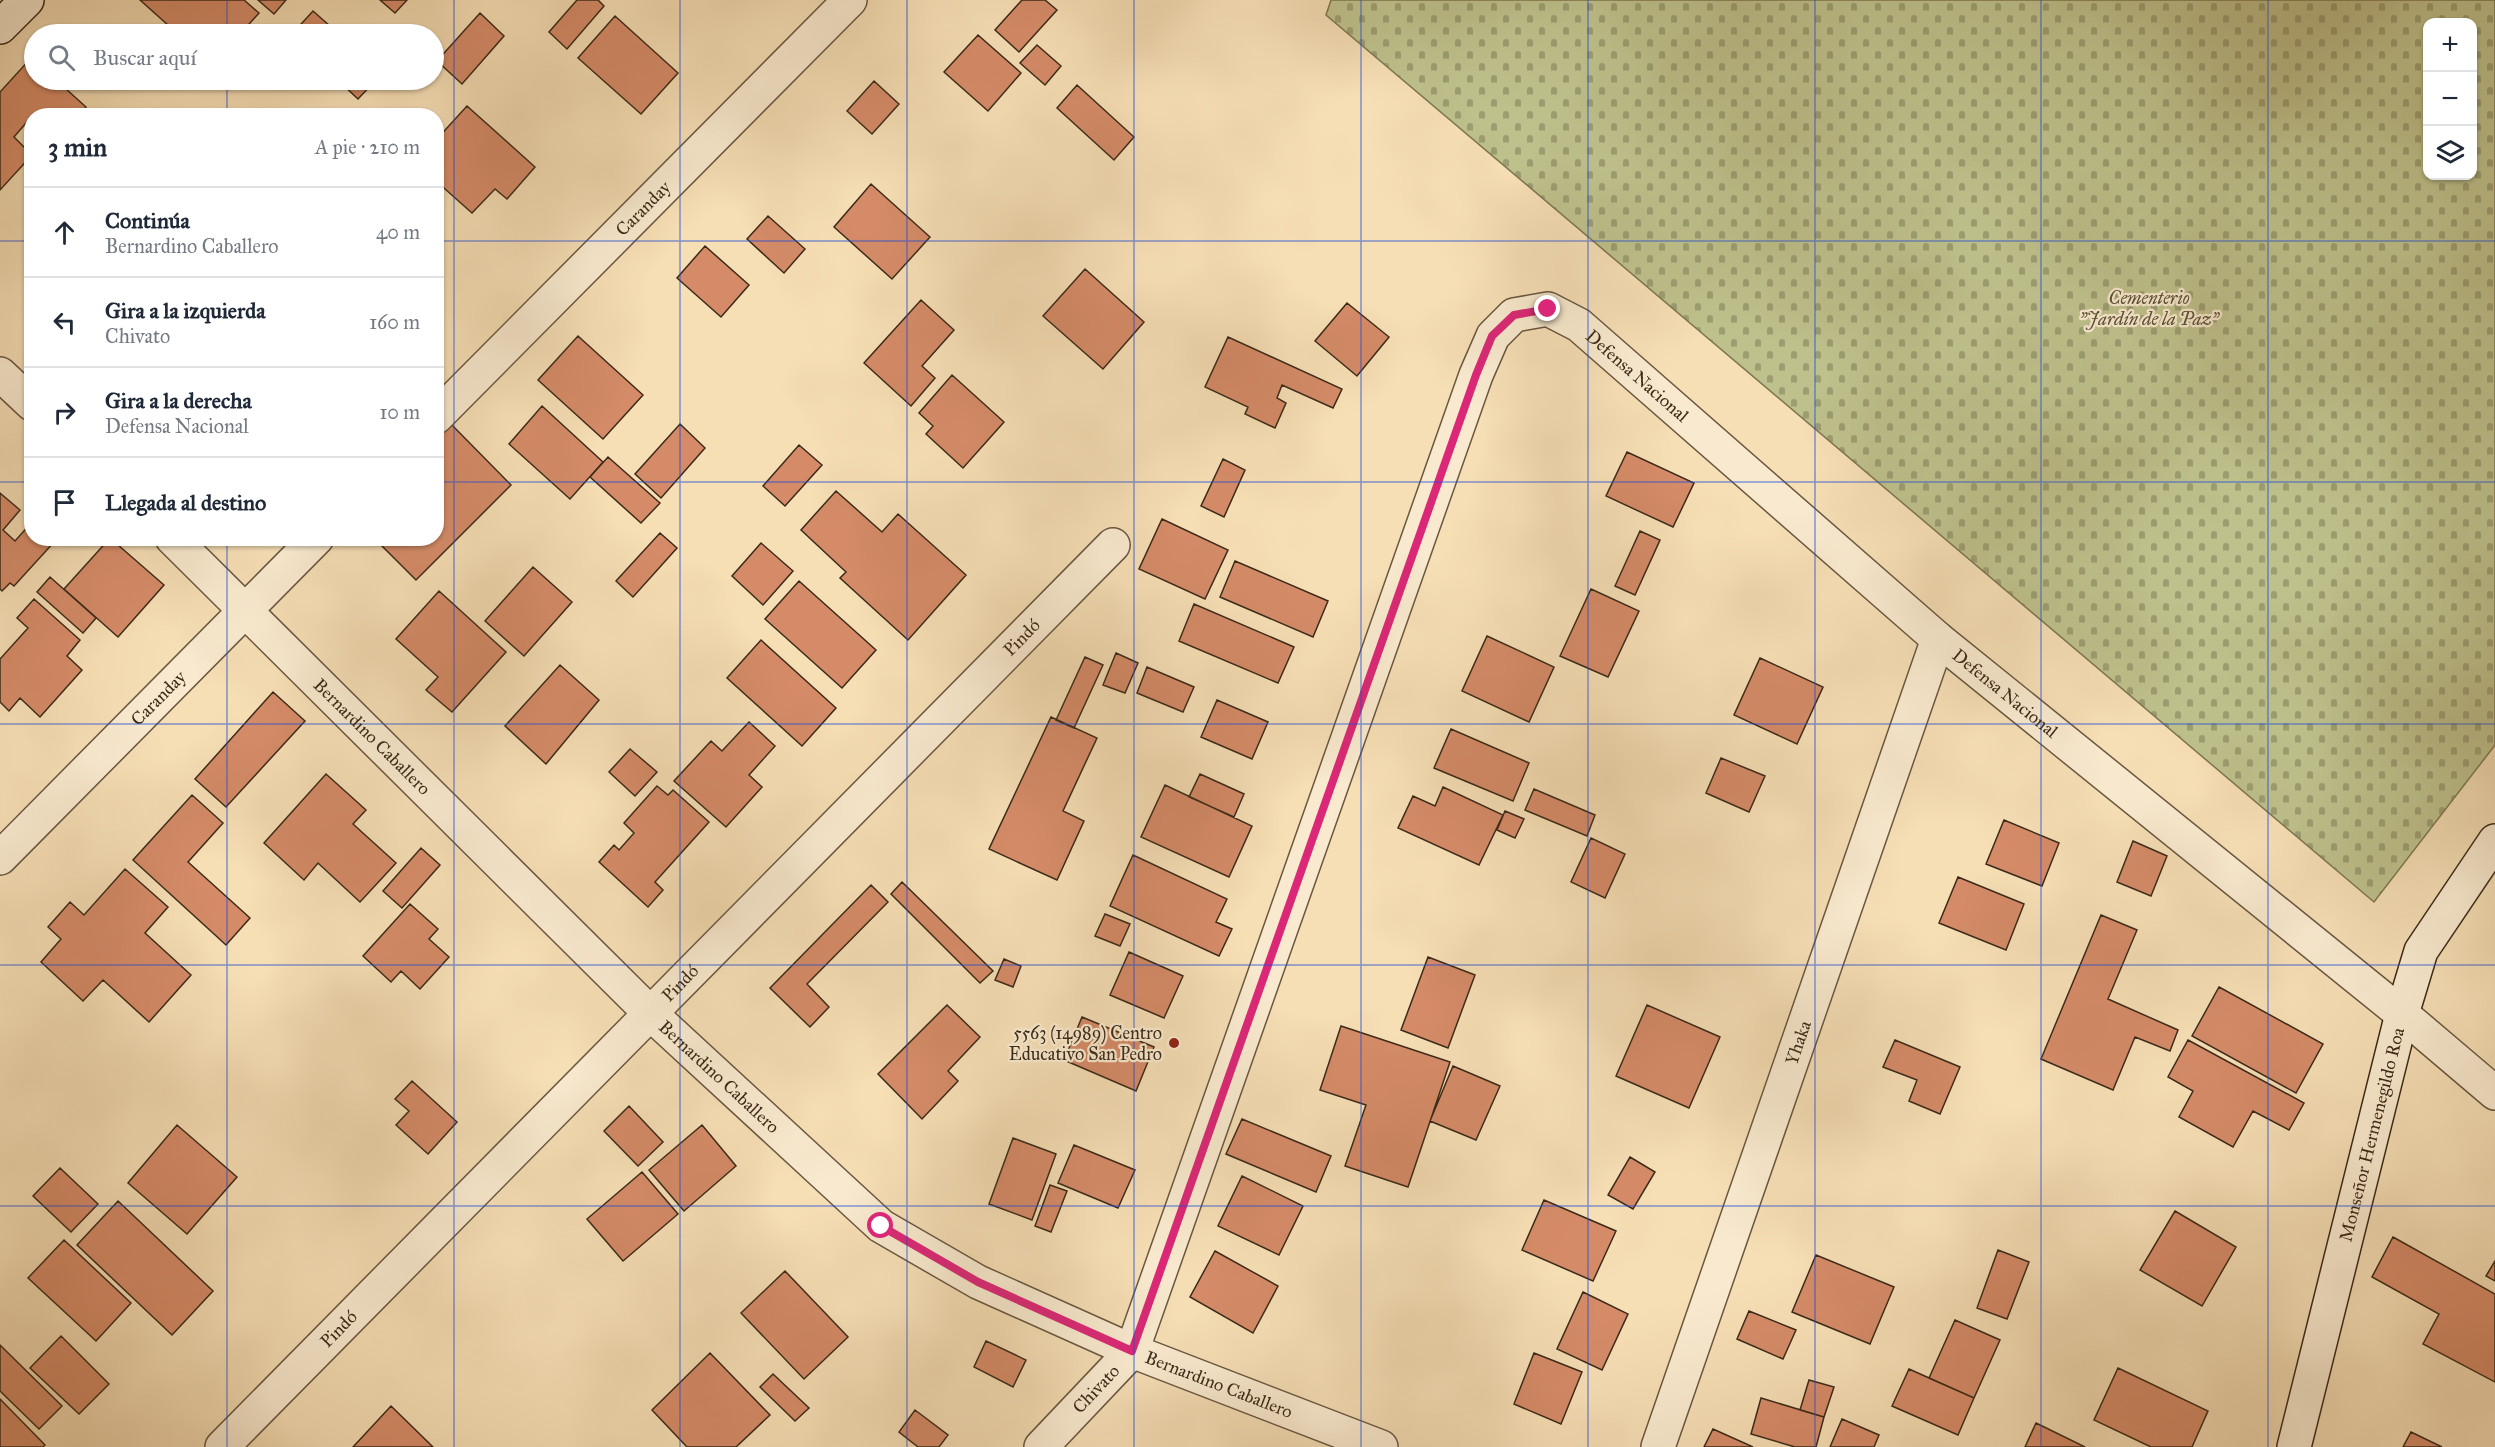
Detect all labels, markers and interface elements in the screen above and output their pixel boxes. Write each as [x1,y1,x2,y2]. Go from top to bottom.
map controls [2423,18,2477,180]
button: + [2423,18,2477,72]
search box [24,24,444,90]
icon: search [45,41,78,74]
text: Buscar aquí [93,44,196,71]
button: − [2423,72,2477,126]
button: layers [2423,126,2477,180]
text: 3 min [48,131,107,163]
text: A pie · 210 m [315,135,420,159]
street label: Caranday [611,176,676,241]
text: Continúa [105,207,190,234]
icon: ahead [48,216,81,249]
text: 40 m [376,220,420,244]
text: Bernardino Caballero [105,234,279,258]
park label: Cementerio "Jardín de la Paz" [2079,287,2220,330]
route end [1534,295,1560,321]
text: Gira a la izquierda [105,297,266,324]
icon: left [48,306,81,339]
text: 160 m [369,310,420,334]
text: Chivato [105,324,170,348]
street label: Defensa Nacional [1581,325,1693,427]
text: Gira a la derecha [105,387,252,414]
icon: right [48,396,81,429]
text: 10 m [379,400,420,424]
text: Defensa Nacional [105,414,249,438]
icon: arrive [48,486,81,519]
text: Llegada al destino [105,489,266,516]
street label: Pindó [999,614,1045,661]
street label: Defensa Nacional [1948,644,2062,743]
street label: Caranday [126,666,191,730]
street label: Bernardino Caballero [309,674,435,800]
street label: Pindó [657,960,703,1006]
street label: Bernardino Caballero [654,1016,784,1138]
street label: Yhaka [1780,1017,1816,1068]
place label: 5563 (14989) Centro Educativo San Pedro [1009,1022,1162,1065]
street label: Monseñor Hermenegildo Roa [2335,1025,2409,1244]
marker: 5563 (14989) Centro Educativo San Pedro [1167,1036,1181,1050]
route start [867,1212,893,1238]
street label: Pindó [316,1306,362,1352]
street label: Bernardino Caballero [1142,1346,1296,1423]
street label: Chivato [1068,1360,1124,1418]

